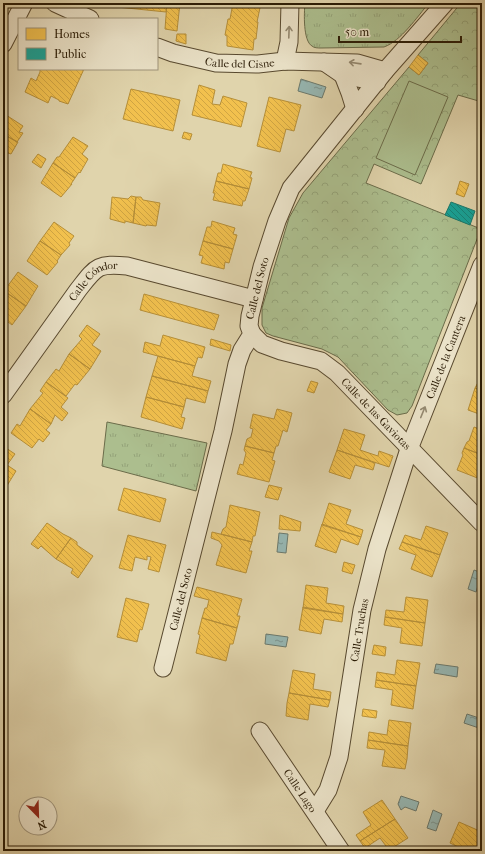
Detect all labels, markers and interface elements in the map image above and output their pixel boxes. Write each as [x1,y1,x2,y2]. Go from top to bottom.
legend [18,18,158,70]
scale bar [339,18,461,44]
text: 50 m [345,25,369,39]
one-way arrow [286,26,293,39]
text: Homes [54,27,90,41]
text: Public [54,47,86,61]
street label: Calle del Cisne [204,54,276,71]
one-way arrow [349,60,362,67]
street label: Calle del Soto [243,255,271,321]
street label: Calle Cóndor [66,259,118,303]
street label: Calle de la Cantera [423,313,468,401]
street label: Calle de las Gaviotas [339,375,414,452]
one-way arrow [420,407,428,419]
street label: Calle del Soto [166,566,195,632]
street label: Calle Truchas [347,597,371,663]
street label: Calle Lago [281,766,320,815]
north arrow [18,796,58,836]
text: N [35,817,48,833]

